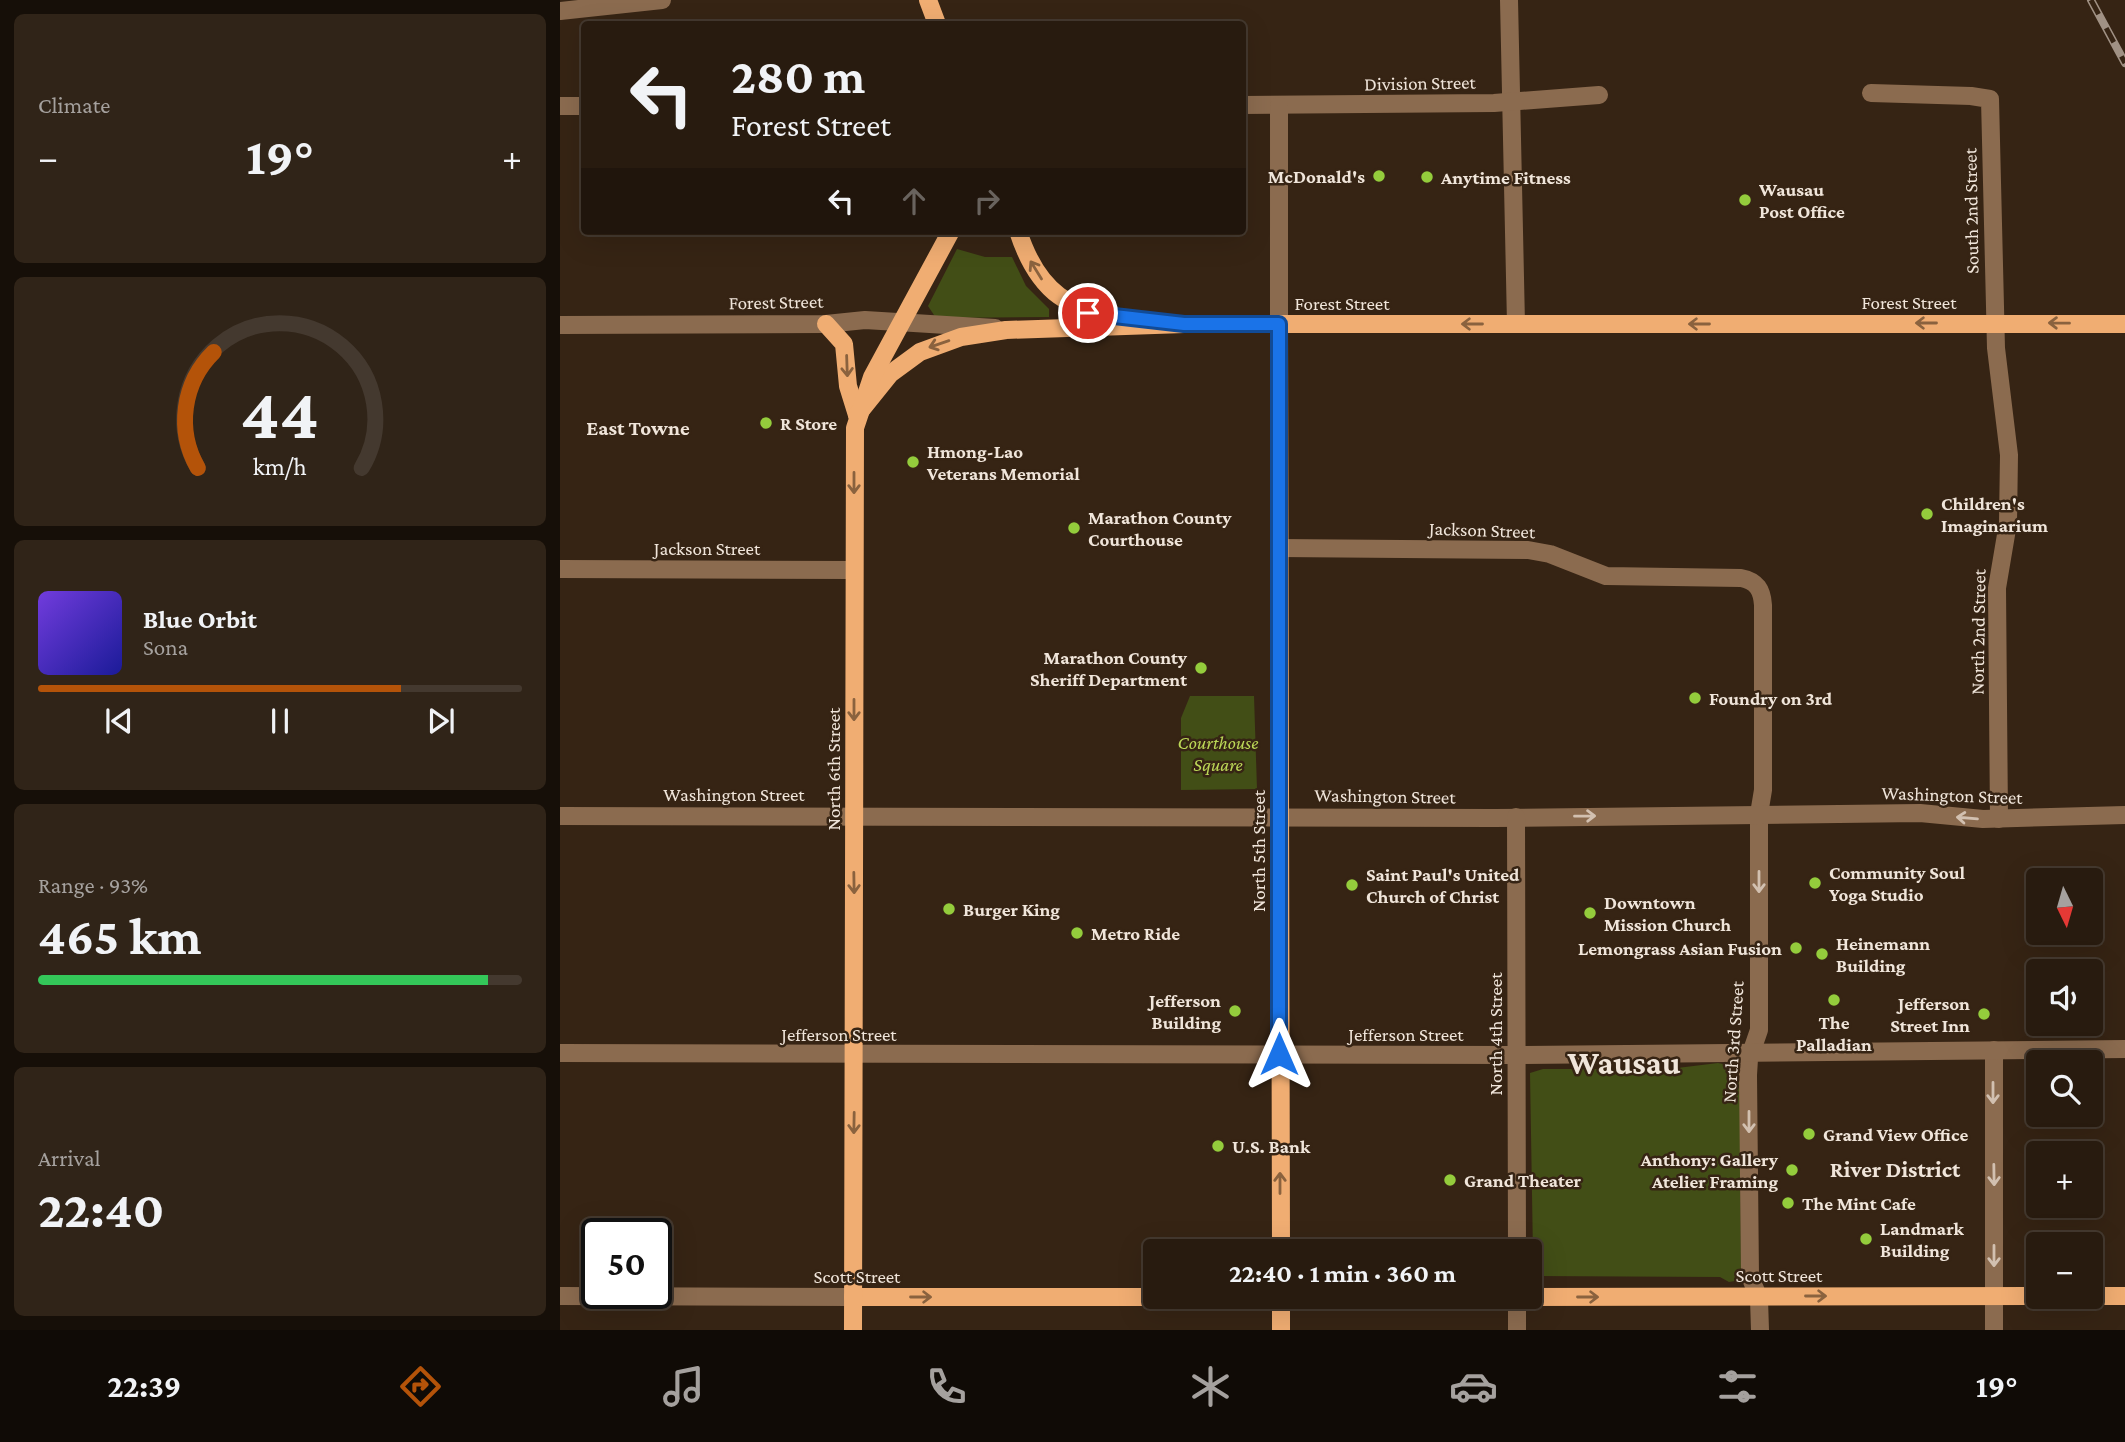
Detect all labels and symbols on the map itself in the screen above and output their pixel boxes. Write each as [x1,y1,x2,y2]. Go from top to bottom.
street label: Division Street [1364,72,1477,94]
street label: South 2nd Street [1959,147,1983,274]
place label: McDonald's [1268,166,1365,187]
place label: Anytime Fitness [1440,167,1571,188]
marker: McDonald's [1371,168,1387,184]
marker: Anytime Fitness [1419,169,1435,185]
place label: Wausau Post Office [1758,179,1845,222]
marker: Wausau Post Office [1737,192,1753,208]
one-way arrow [1029,260,1043,280]
pin [1058,283,1118,343]
street label: Forest Street [728,291,824,313]
street label: Forest Street [1862,292,1957,313]
street label: Forest Street [1295,293,1390,314]
one-way arrow [1915,316,1938,330]
one-way arrow [2048,316,2071,330]
one-way arrow [1460,317,1483,331]
one-way arrow [1688,317,1711,331]
one-way arrow [928,338,950,351]
one-way arrow [840,354,853,377]
place label: R Store [780,413,837,434]
marker: R Store [758,415,774,431]
district label: East Towne [586,416,690,440]
place label: Hmong-Lao Veterans Memorial [926,441,1080,484]
marker: Hmong-Lao Veterans Memorial [905,454,921,470]
one-way arrow [847,471,861,494]
place label: Children's Imaginarium [1941,493,2048,536]
marker: Children's Imaginarium [1919,506,1935,522]
place label: Marathon County Courthouse [1088,507,1232,550]
street label: Jackson Street [1426,518,1536,542]
marker: Marathon County Courthouse [1066,520,1082,536]
street label: Jackson Street [652,538,761,559]
street label: North 2nd Street [1966,568,1990,695]
place label: Marathon County Sheriff Department [1030,647,1188,690]
marker: Marathon County Sheriff Department [1193,660,1209,676]
place label: Foundry on 3rd [1709,688,1833,709]
marker: Foundry on 3rd [1687,690,1703,706]
one-way arrow [847,699,860,722]
street label: North 6th Street [823,707,844,830]
park label: Courthouse Square [1178,732,1258,775]
street label: Washington Street [1881,782,2024,808]
street label: Washington Street [663,784,805,805]
street label: Washington Street [1314,784,1457,808]
street label: North 5th Street [1248,789,1269,912]
one-way arrow [1573,809,1596,823]
one-way arrow [1956,811,1979,824]
place label: Community Soul Yoga Studio [1829,862,1965,905]
place label: Saint Paul's United Church of Christ [1366,864,1520,907]
north arrow [2026,868,2104,945]
one-way arrow [1752,870,1766,893]
one-way arrow [847,871,861,894]
marker: Community Soul Yoga Studio [1807,875,1823,891]
marker: Saint Paul's United Church of Christ [1344,877,1360,893]
place label: Downtown Mission Church [1604,892,1731,935]
place label: Burger King [963,899,1060,920]
marker: Burger King [941,901,957,917]
marker: Downtown Mission Church [1582,905,1598,921]
place label: Metro Ride [1091,923,1180,944]
marker: Metro Ride [1069,925,1085,941]
place label: Heinemann Building [1836,933,1930,976]
place label: Lemongrass Asian Fusion [1578,938,1782,959]
marker: Lemongrass Asian Fusion [1788,940,1804,956]
marker: Heinemann Building [1814,946,1830,962]
street label: North 4th Street [1485,972,1506,1095]
street label: North 3rd Street [1718,980,1748,1104]
place label: Jefferson Building [1147,990,1221,1033]
marker: The Palladian [1826,992,1842,1008]
place label: Jefferson Street Inn [1890,993,1970,1036]
marker: Jefferson Building [1227,1003,1243,1019]
marker: Jefferson Street Inn [1976,1006,1992,1022]
place label: The Palladian [1796,1012,1872,1055]
position arrow [1242,1017,1316,1091]
street label: Jefferson Street [779,1024,897,1045]
street label: Jefferson Street [1346,1024,1464,1045]
district label: Wausau [1567,1044,1681,1081]
one-way arrow [1986,1081,2000,1104]
one-way arrow [1742,1110,1755,1133]
one-way arrow [848,1111,861,1134]
place label: Grand View Office [1823,1124,1968,1145]
marker: Grand View Office [1801,1126,1817,1142]
place label: U.S. Bank [1232,1136,1311,1157]
marker: U.S. Bank [1210,1138,1226,1154]
place label: Anthony: Gallery Atelier Framing [1640,1149,1779,1192]
district label: River District [1830,1156,1961,1182]
marker: Anthony: Gallery Atelier Framing [1784,1162,1800,1178]
one-way arrow [1987,1164,2000,1187]
place label: Grand Theater [1464,1170,1582,1191]
one-way arrow [1273,1172,1287,1195]
marker: Grand Theater [1442,1172,1458,1188]
place label: The Mint Cafe [1802,1193,1916,1214]
marker: The Mint Cafe [1780,1195,1796,1211]
speed limit sign: 50 [581,1218,672,1309]
place label: Landmark Building [1880,1218,1965,1261]
marker: Landmark Building [1858,1231,1874,1247]
one-way arrow [1987,1244,2001,1267]
street label: Scott Street [1736,1265,1823,1286]
street label: Scott Street [814,1266,901,1287]
one-way arrow [1804,1289,1827,1303]
one-way arrow [910,1290,933,1304]
one-way arrow [1577,1290,1600,1304]

